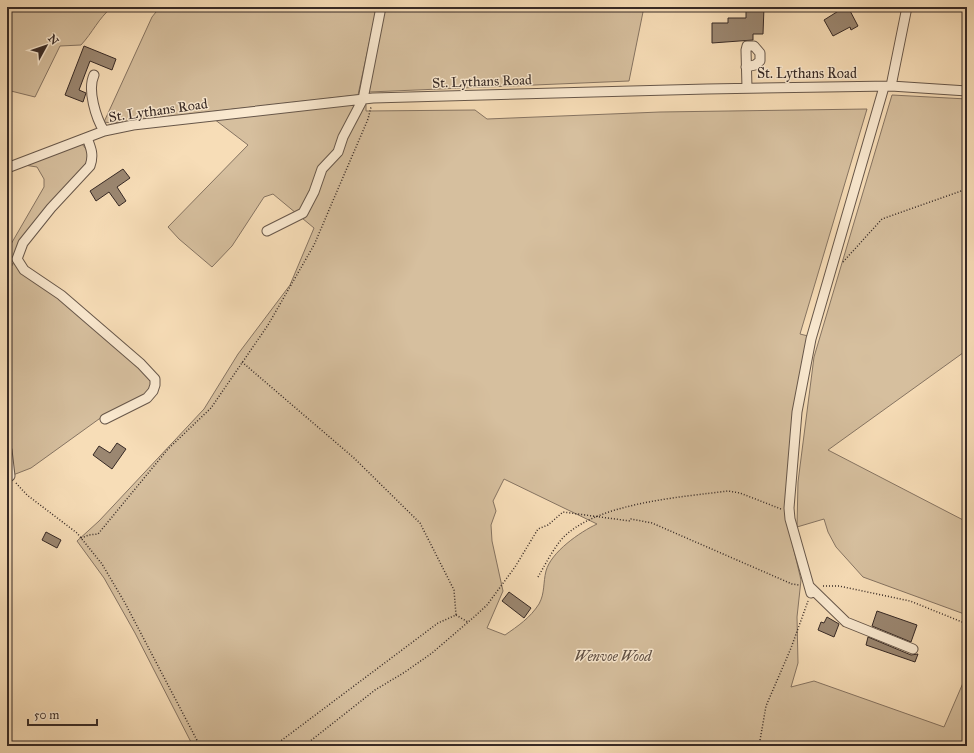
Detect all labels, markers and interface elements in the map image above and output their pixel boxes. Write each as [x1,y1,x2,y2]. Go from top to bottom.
north arrow [26,26,66,66]
text: N [45,32,62,48]
street label: St. Lythans Road [757,65,857,82]
street label: St. Lythans Road [432,71,532,92]
street label: St. Lythans Road [107,95,209,126]
park label: Wenvoe Wood [574,648,653,665]
scale bar [28,701,97,727]
text: 50 m [34,708,59,722]

